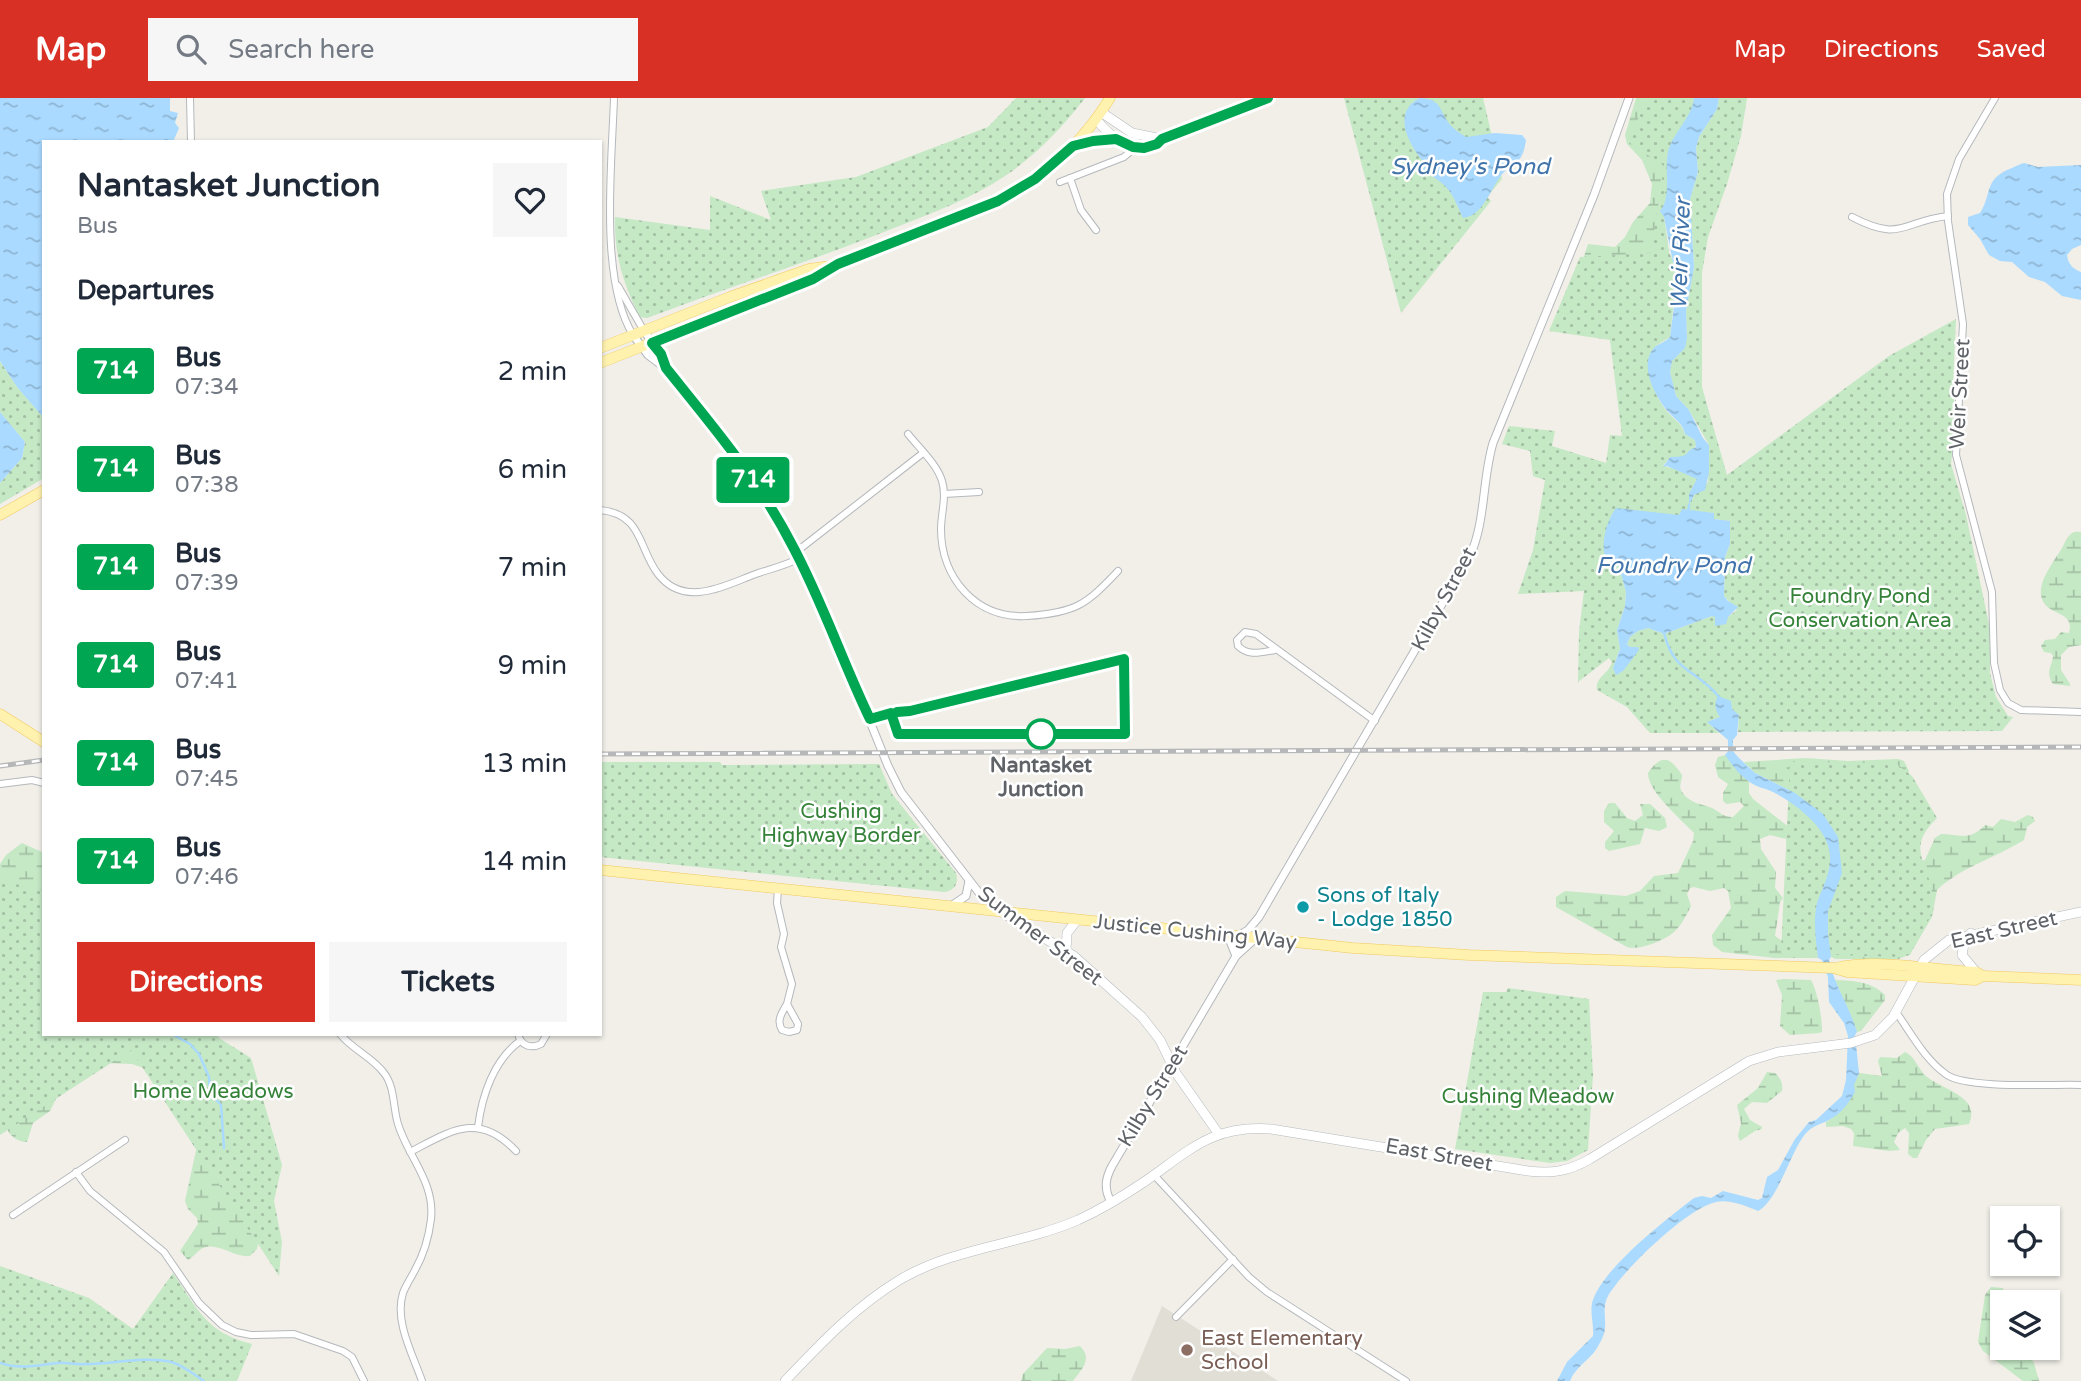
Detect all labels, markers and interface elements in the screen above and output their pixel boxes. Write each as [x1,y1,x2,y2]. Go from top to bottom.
search box [148,18,638,81]
text: Map [35,30,106,69]
icon: search [172,30,210,68]
text: Search here [228,34,374,65]
text: Map [1734,35,1786,64]
text: Directions [1824,35,1939,64]
text: Saved [1977,35,2046,64]
water label: Sydney's Pond [1390,153,1552,181]
button: heart [493,163,567,237]
text: Nantasket Junction [77,166,380,205]
water label: Weir River [1665,195,1697,310]
text: Bus [77,212,118,240]
text: Departures [77,275,214,306]
street label: Weir Street [1945,338,1975,450]
text: Bus [175,342,221,373]
text: 714 [93,356,138,385]
text: 2 min [498,356,567,387]
text: 07:34 [175,373,239,401]
text: Bus [175,440,221,471]
text: 714 [93,454,138,483]
text: 6 min [498,454,567,485]
line badge: 714 [713,457,793,503]
text: 714 [730,465,776,494]
text: 07:38 [175,471,239,499]
text: Bus [175,538,221,569]
street label: Kilby Street [1406,543,1482,655]
text: 714 [93,552,138,581]
text: 7 min [498,552,567,583]
water label: Foundry Pond [1596,552,1753,580]
text: 07:39 [175,569,239,597]
park label: Foundry Pond Conservation Area [1768,584,1952,633]
text: Bus [175,636,221,667]
text: 714 [93,650,138,679]
text: 9 min [498,650,567,681]
text: 07:41 [175,667,239,695]
marker: Nantasket Junction [1026,719,1056,749]
text: Bus [175,734,221,765]
text: 714 [93,748,138,777]
text: 13 min [481,748,567,779]
place label: Nantasket Junction [990,753,1092,802]
text: 07:45 [175,765,239,793]
park label: Cushing Highway Border [761,799,921,848]
text: Bus [175,832,221,863]
text: 714 [93,846,138,875]
text: 14 min [481,846,567,877]
text: 07:46 [175,863,239,891]
street label: Summer Street [973,881,1107,991]
place label: Sons of Italy - Lodge 1850 [1317,883,1453,932]
marker: Sons of Italy - Lodge 1850 [1295,899,1311,915]
street label: East Street [1948,906,2060,954]
street label: Justice Cushing Way [1092,909,1298,955]
button: Directions [77,942,315,1022]
button: Tickets [329,942,567,1022]
street label: Kilby Street [1113,1041,1193,1151]
park label: Home Meadows [132,1079,294,1104]
park label: Cushing Meadow [1442,1084,1615,1109]
street label: East Street [1383,1133,1495,1177]
map controls [1990,1206,2060,1360]
button: locate [1990,1206,2060,1276]
button: layers [1990,1290,2060,1360]
place label: East Elementary School [1201,1326,1363,1375]
marker: East Elementary School [1179,1342,1195,1358]

